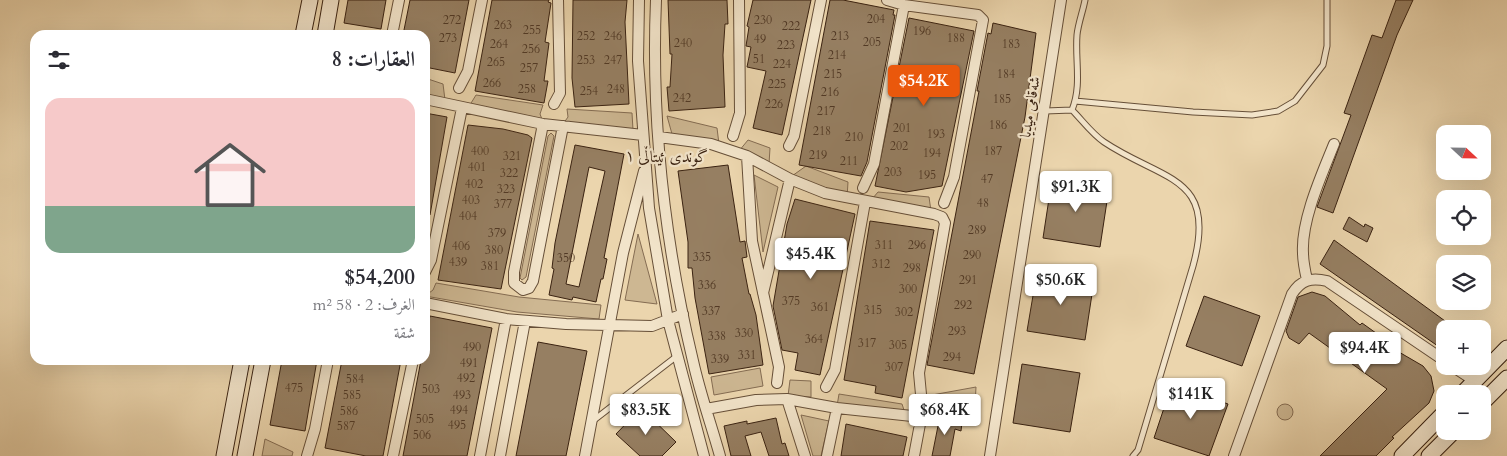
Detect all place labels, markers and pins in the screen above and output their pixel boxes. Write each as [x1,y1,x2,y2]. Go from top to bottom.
pin: $54.2K [883,64,965,107]
pin: $91.3K [1035,170,1117,213]
pin: $45.4K [770,238,852,280]
pin: $50.6K [1020,264,1102,306]
pin: $94.4K [1324,332,1406,374]
pin: $141K [1156,378,1226,420]
pin: $83.5K [605,394,687,436]
pin: $68.4K [904,394,986,436]

